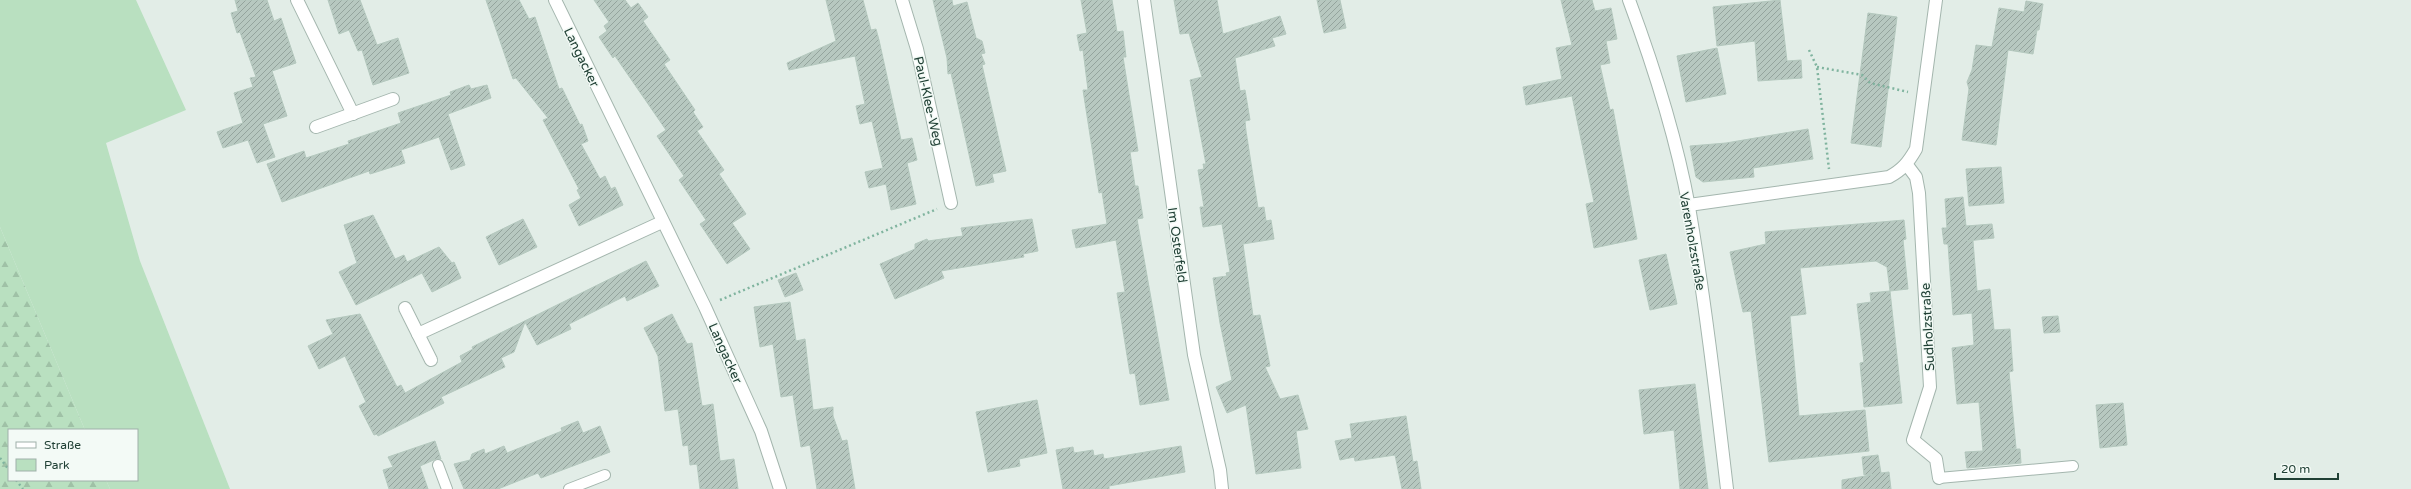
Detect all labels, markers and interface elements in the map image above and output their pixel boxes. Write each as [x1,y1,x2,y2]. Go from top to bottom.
street label: Langacker [560,25,602,90]
street label: Paul-Klee-Weg [910,55,946,148]
street label: Varenholzstraße [1675,191,1709,292]
street label: Im Osterfeld [1164,206,1190,284]
street label: Sudholzstraße [1918,282,1938,371]
street label: Langacker [705,321,746,386]
legend [8,429,138,481]
text: Straße [44,438,81,452]
scale bar [2275,455,2338,481]
text: Park [44,458,70,472]
text: 20 m [2281,462,2310,476]

